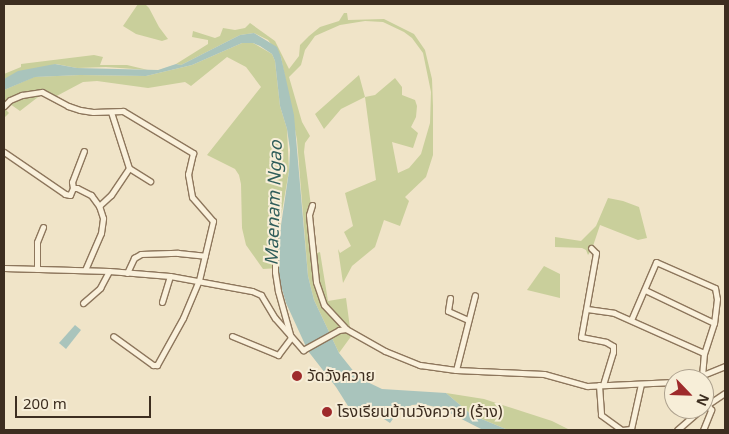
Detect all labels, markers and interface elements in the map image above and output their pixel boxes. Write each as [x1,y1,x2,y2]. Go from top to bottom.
water label: Maenam Ngao [262,140,288,266]
place label: วัดวังควาย [307,366,375,386]
north arrow [664,369,714,419]
marker: วัดวังควาย [291,370,303,382]
scale bar [18,386,154,418]
text: N [690,390,714,409]
text: 200 m [23,393,67,416]
place label: โรงเรียนบ้านวังควาย (ร้าง) [337,402,503,422]
marker: โรงเรียนบ้านวังควาย (ร้าง) [321,406,333,418]

